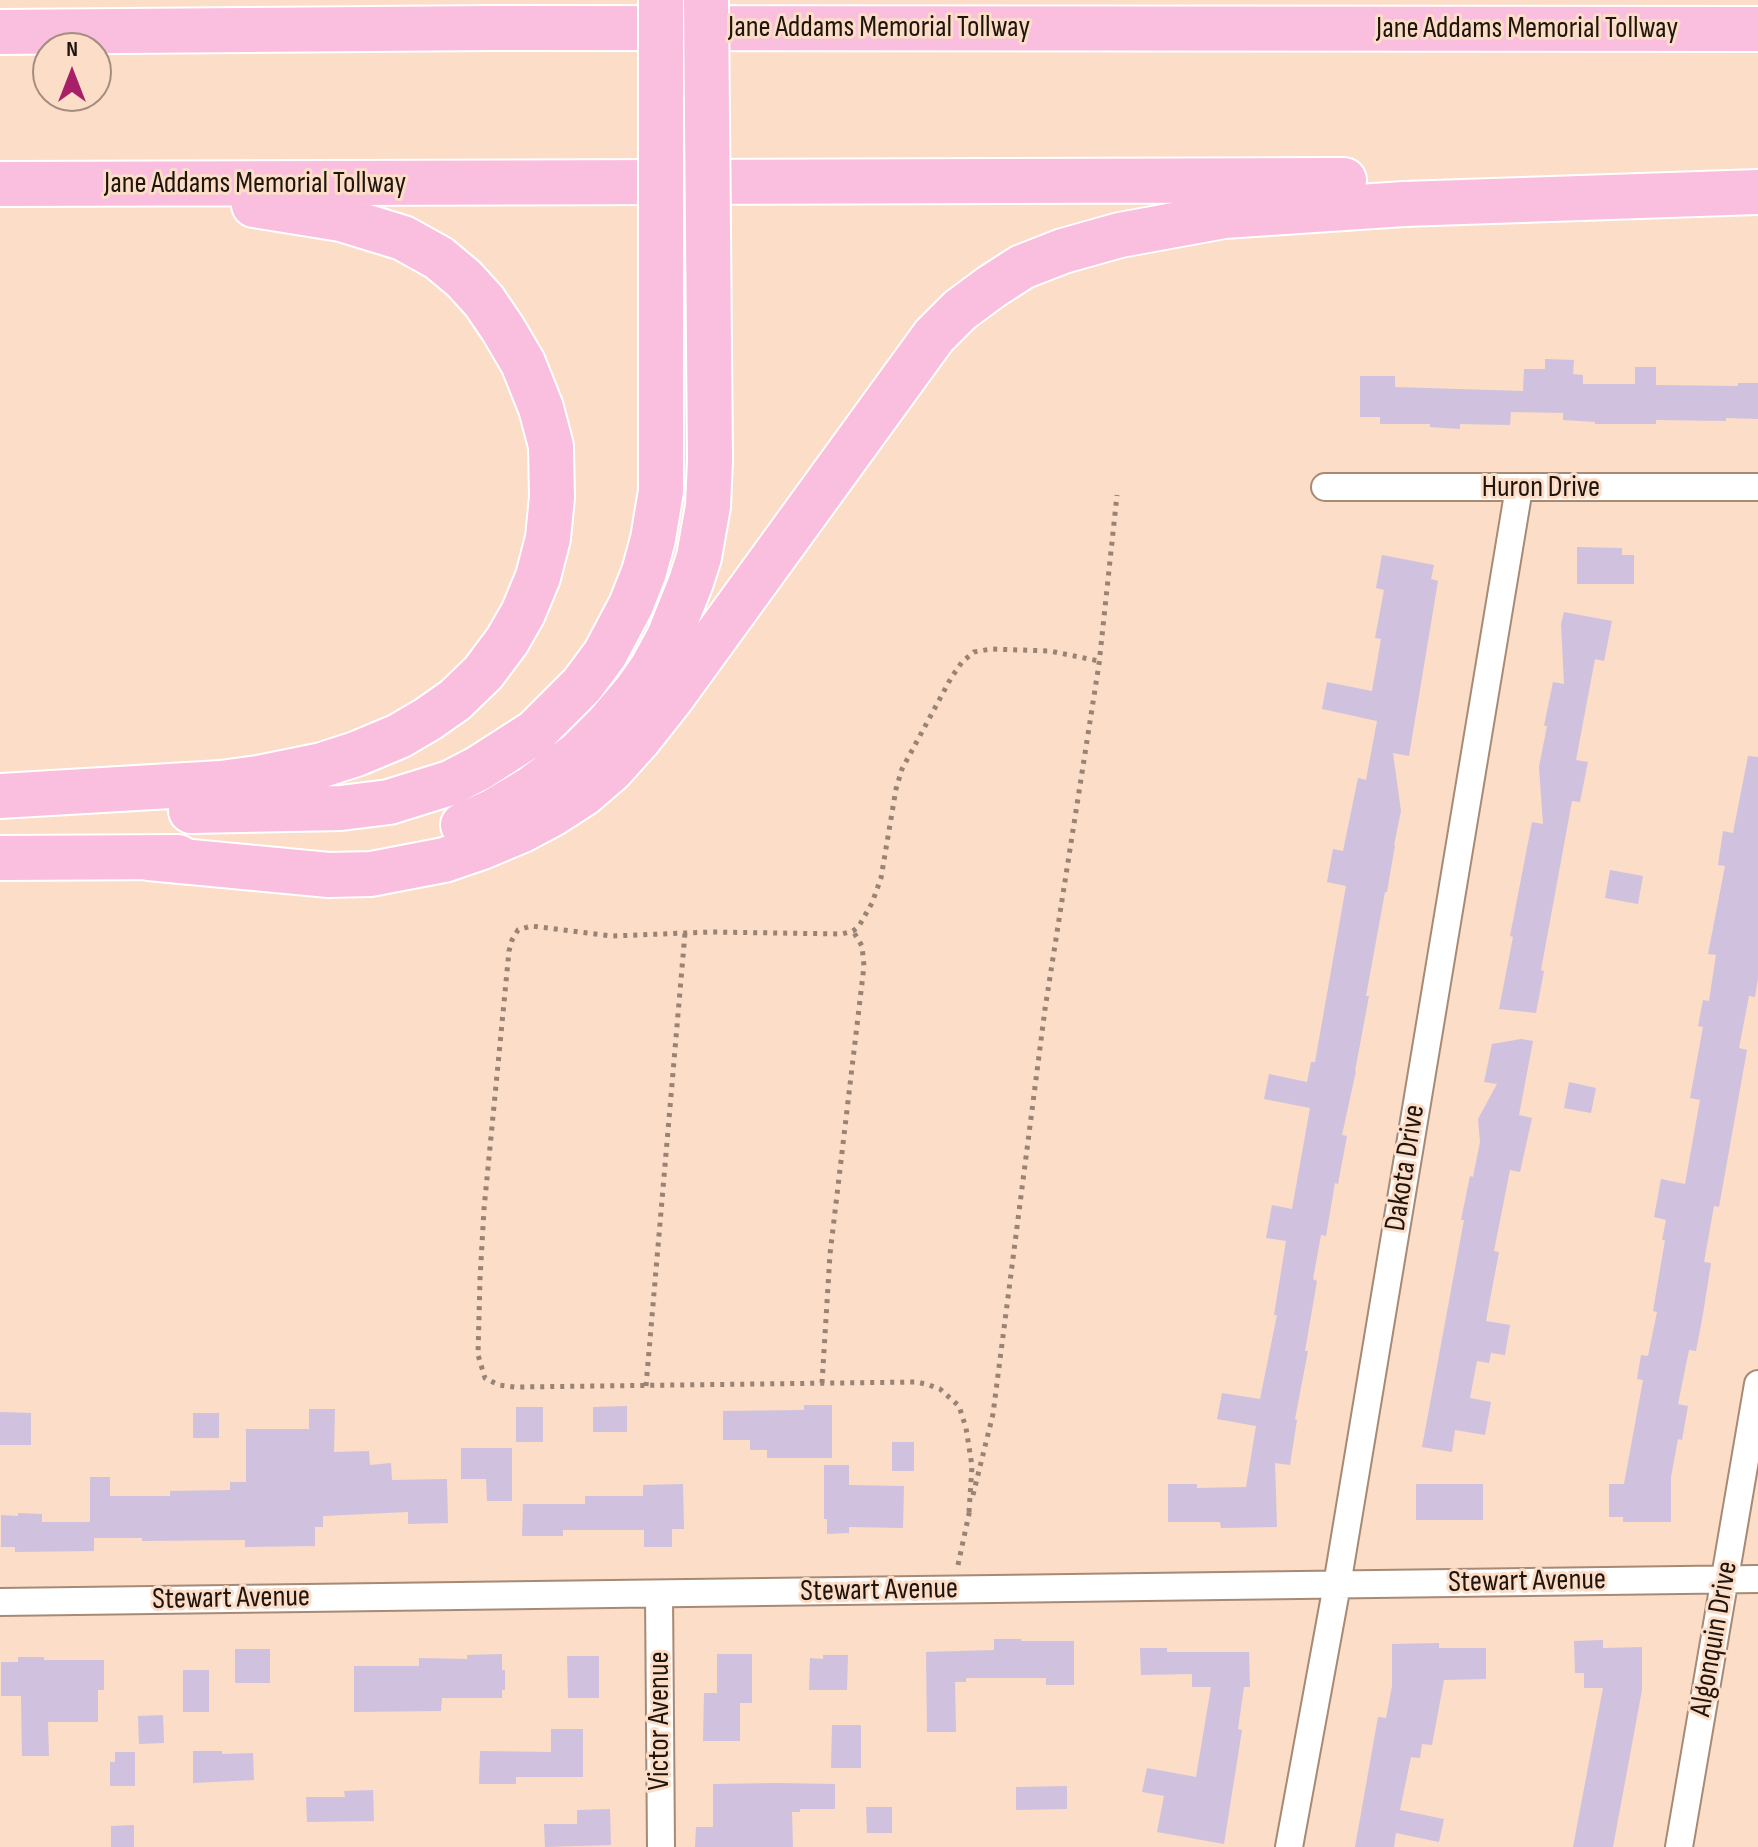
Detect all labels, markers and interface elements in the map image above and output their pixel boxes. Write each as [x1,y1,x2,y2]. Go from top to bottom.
street label: Jane Addams Memorial Tollway [728,10,1030,46]
street label: Jane Addams Memorial Tollway [1376,11,1678,47]
north arrow [32,32,112,112]
text: N [66,36,78,63]
street label: Jane Addams Memorial Tollway [104,166,406,202]
street label: Huron Drive [1482,470,1600,506]
street label: Dakota Drive [1378,1102,1434,1234]
street label: Algonquin Drive [1684,1559,1746,1719]
street label: Stewart Avenue [1448,1563,1606,1601]
street label: Stewart Avenue [800,1572,958,1610]
street label: Stewart Avenue [152,1580,310,1618]
street label: Victor Avenue [642,1652,678,1790]

